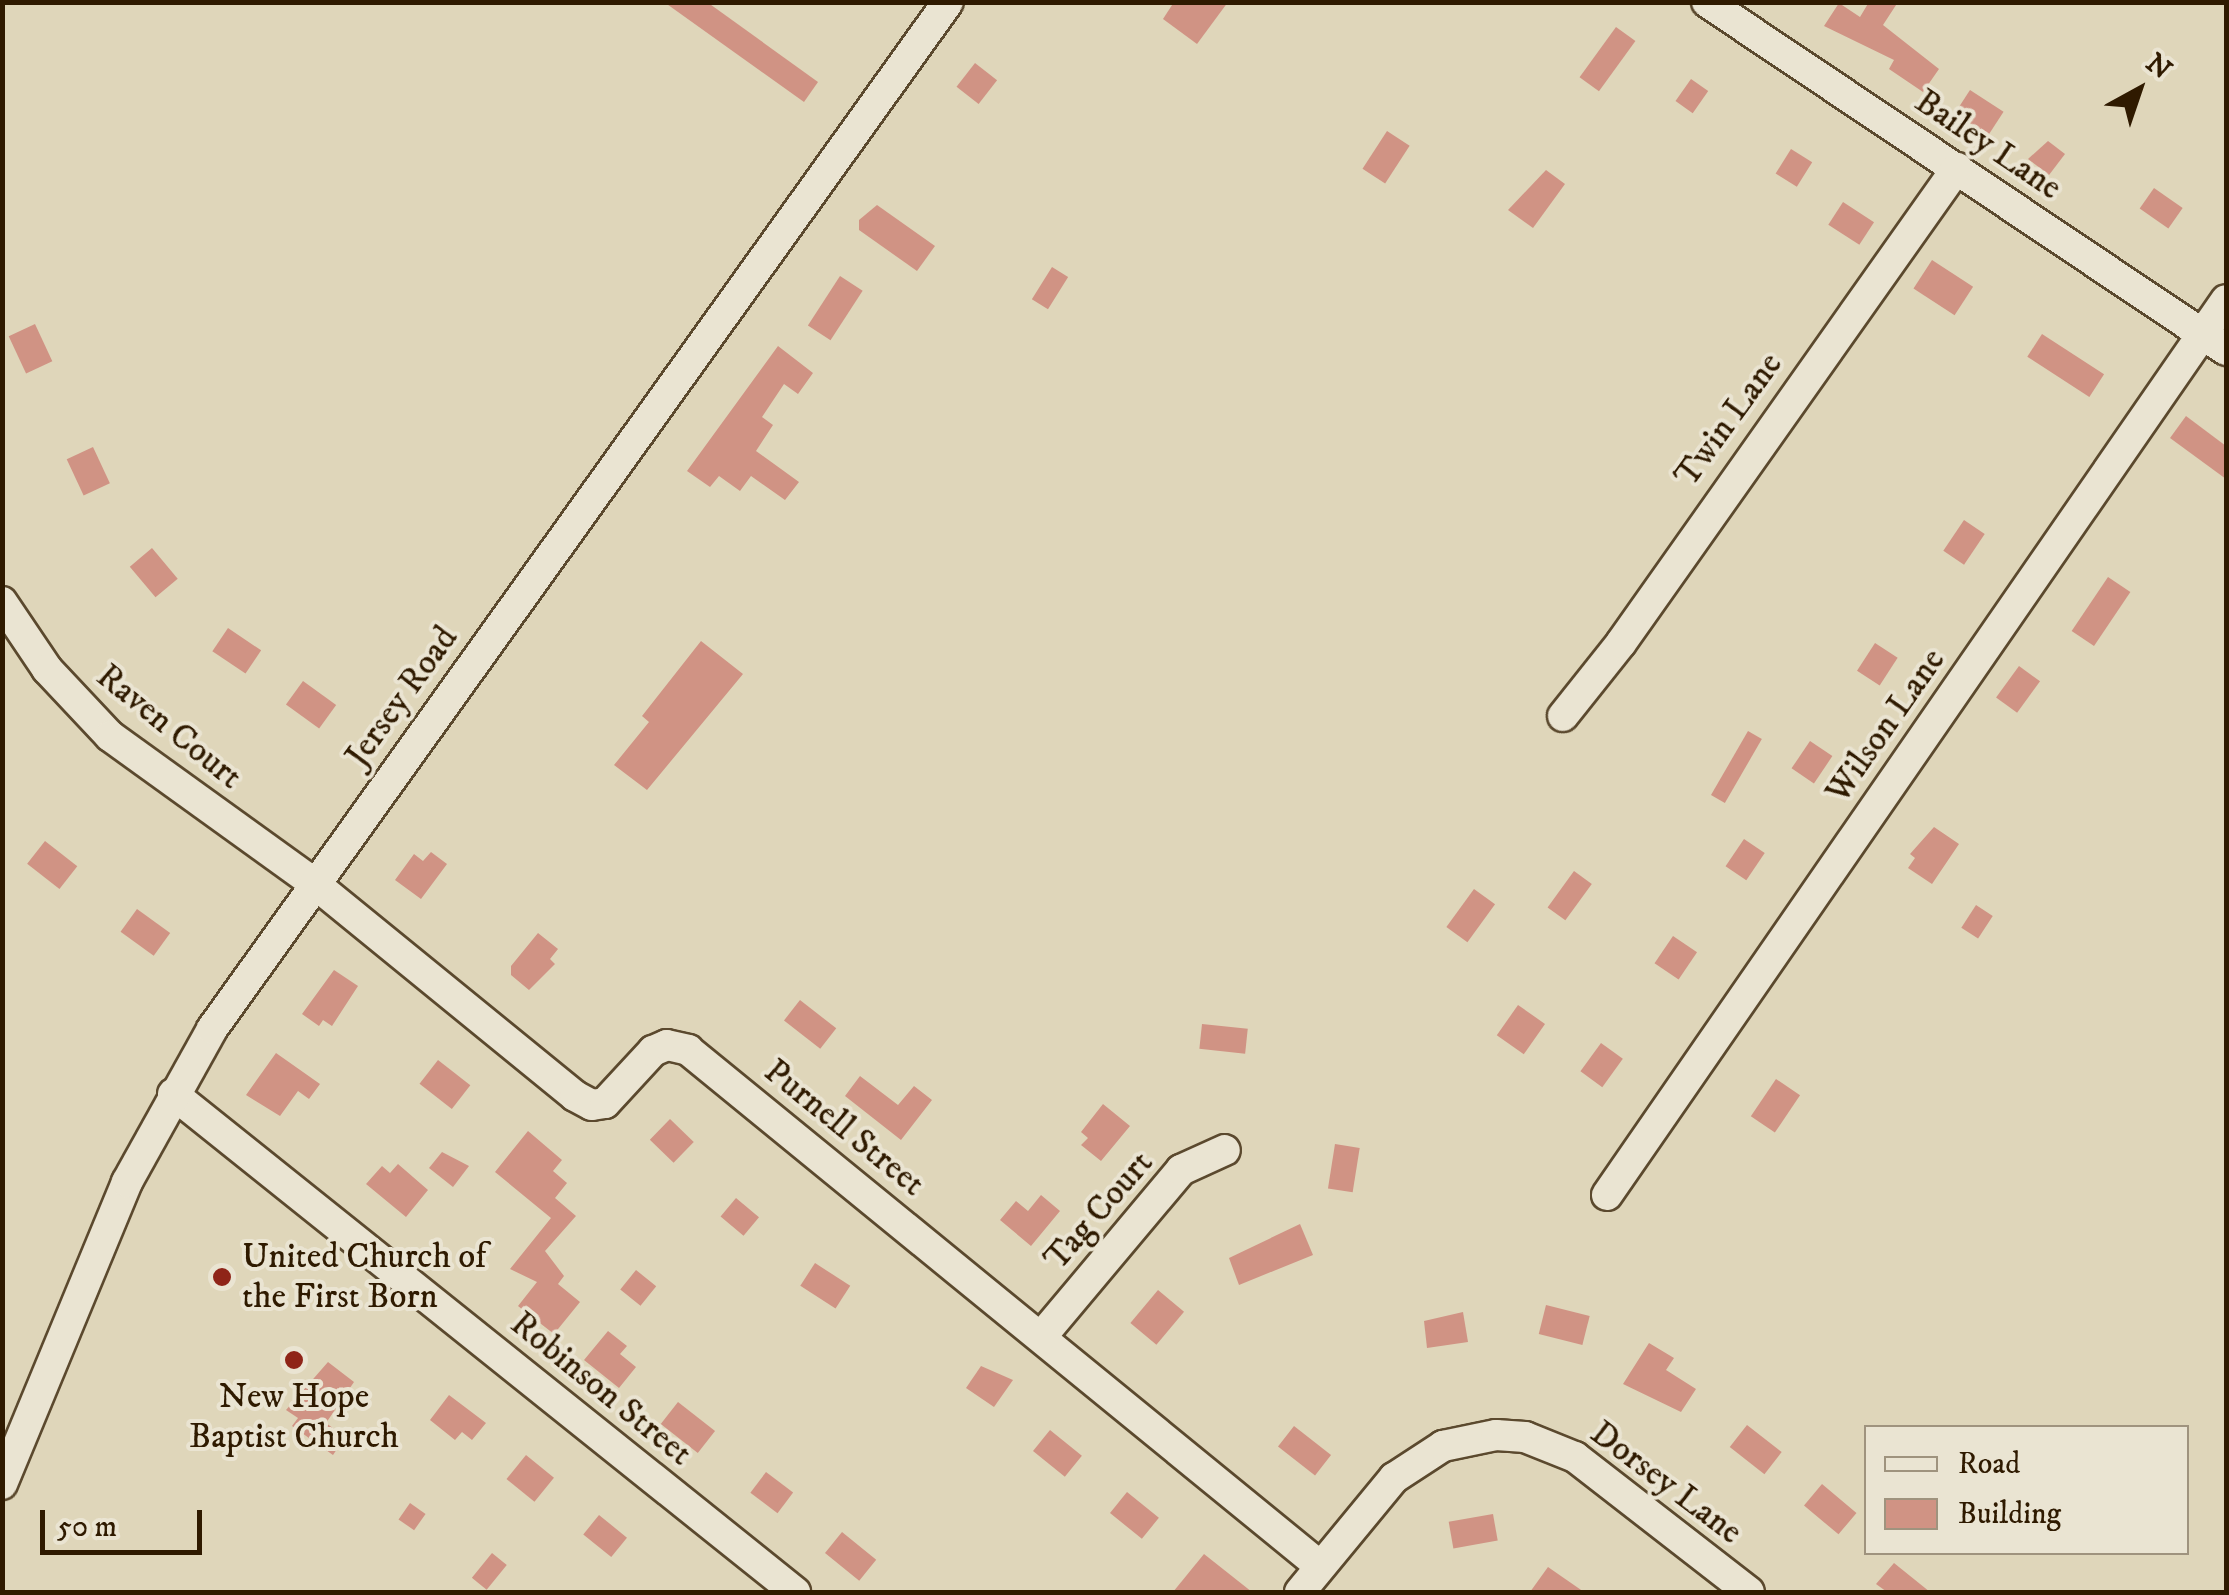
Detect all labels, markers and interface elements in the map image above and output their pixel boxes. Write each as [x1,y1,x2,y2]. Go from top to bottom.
north arrow [2089,40,2189,140]
text: N [2139,46,2179,87]
street label: Bailey Lane [1907,81,2069,209]
street label: Twin Lane [1666,345,1792,495]
street label: Jersey Road [337,618,467,776]
street label: Wilson Lane [1818,641,1954,811]
street label: Raven Court [88,656,250,798]
street label: Purnell Street [755,1051,933,1205]
street label: Tag Court [1036,1143,1162,1279]
place label: United Church of the First Born [242,1236,486,1318]
marker: United Church of the First Born [211,1266,233,1288]
street label: Robinson Street [502,1303,700,1475]
marker: New Hope Baptist Church [283,1349,305,1371]
place label: New Hope Baptist Church [189,1376,399,1458]
street label: Dorsey Lane [1582,1412,1750,1554]
legend [1864,1425,2189,1555]
text: Road [1958,1446,2020,1483]
scale bar [45,1490,208,1552]
text: Building [1958,1496,2061,1533]
text: 50 m [57,1509,117,1546]

